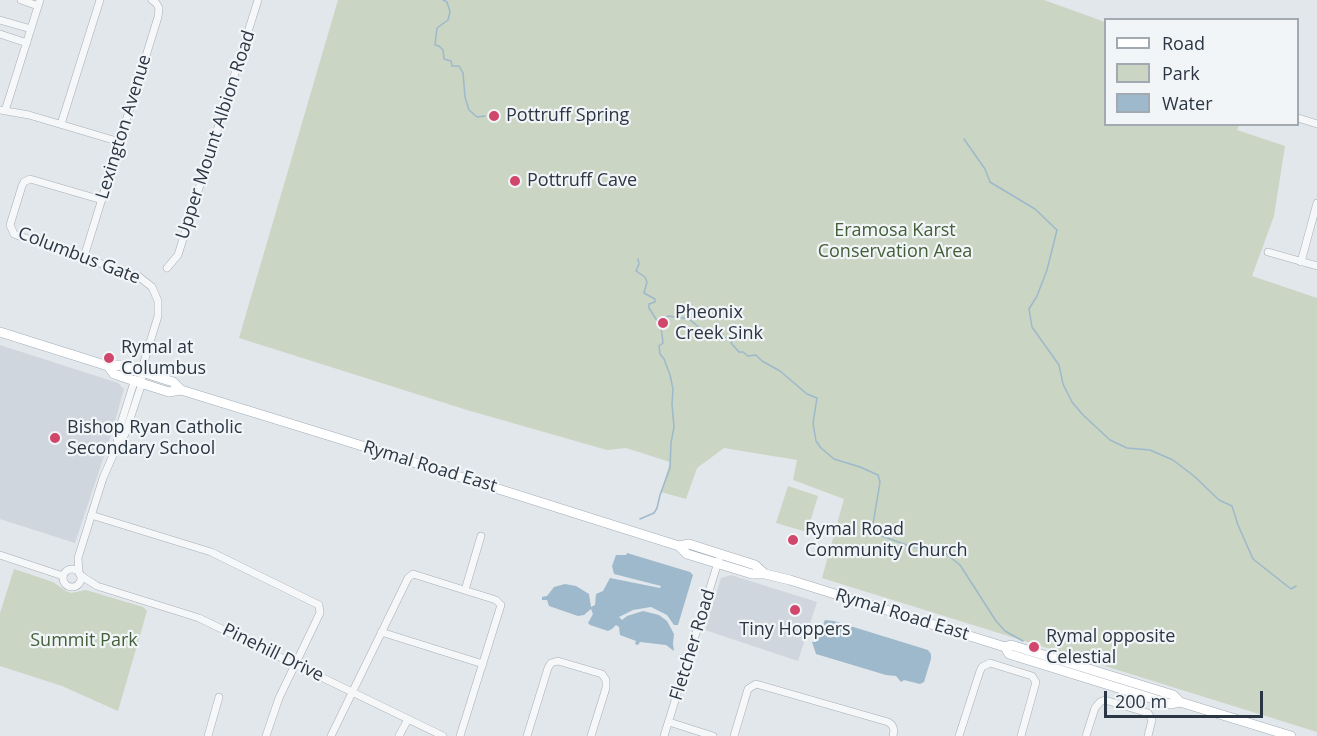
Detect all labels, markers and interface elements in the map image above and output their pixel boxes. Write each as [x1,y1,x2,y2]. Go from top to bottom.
legend [1104,18,1299,126]
street label: Upper Mount Albion Road [172,28,260,242]
text: Road [1162,31,1205,55]
street label: Lexington Avenue [92,52,156,202]
text: Park [1162,61,1200,85]
text: Water [1162,91,1213,115]
place label: Pottruff Spring [506,105,629,127]
marker: Pottruff Spring [487,109,501,123]
place label: Pottruff Cave [527,170,637,192]
marker: Pottruff Cave [508,174,522,188]
park label: Eramosa Karst Conservation Area [818,220,972,262]
street label: Columbus Gate [15,223,143,289]
place label: Pheonix Creek Sink [675,302,763,344]
marker: Pheonix Creek Sink [656,316,670,330]
place label: Rymal at Columbus [121,337,206,380]
marker: Rymal at Columbus [102,351,116,365]
place label: Bishop Ryan Catholic Secondary School [67,417,242,460]
marker: Bishop Ryan Catholic Secondary School [48,431,62,445]
street label: Rymal Road East [361,436,499,498]
place label: Rymal Road Community Church [805,519,968,562]
marker: Rymal Road Community Church [786,533,800,547]
street label: Rymal Road East [833,584,971,646]
street label: Fletcher Road [666,587,720,703]
marker: Tiny Hoppers [788,603,802,617]
street label: Pinehill Drive [219,619,327,687]
place label: Tiny Hoppers [739,619,851,641]
place label: Rymal opposite Celestial [1046,626,1175,668]
park label: Summit Park [30,630,138,652]
marker: Rymal opposite Celestial [1027,640,1041,654]
scale bar [1107,679,1266,717]
text: 200 m [1115,689,1167,713]

